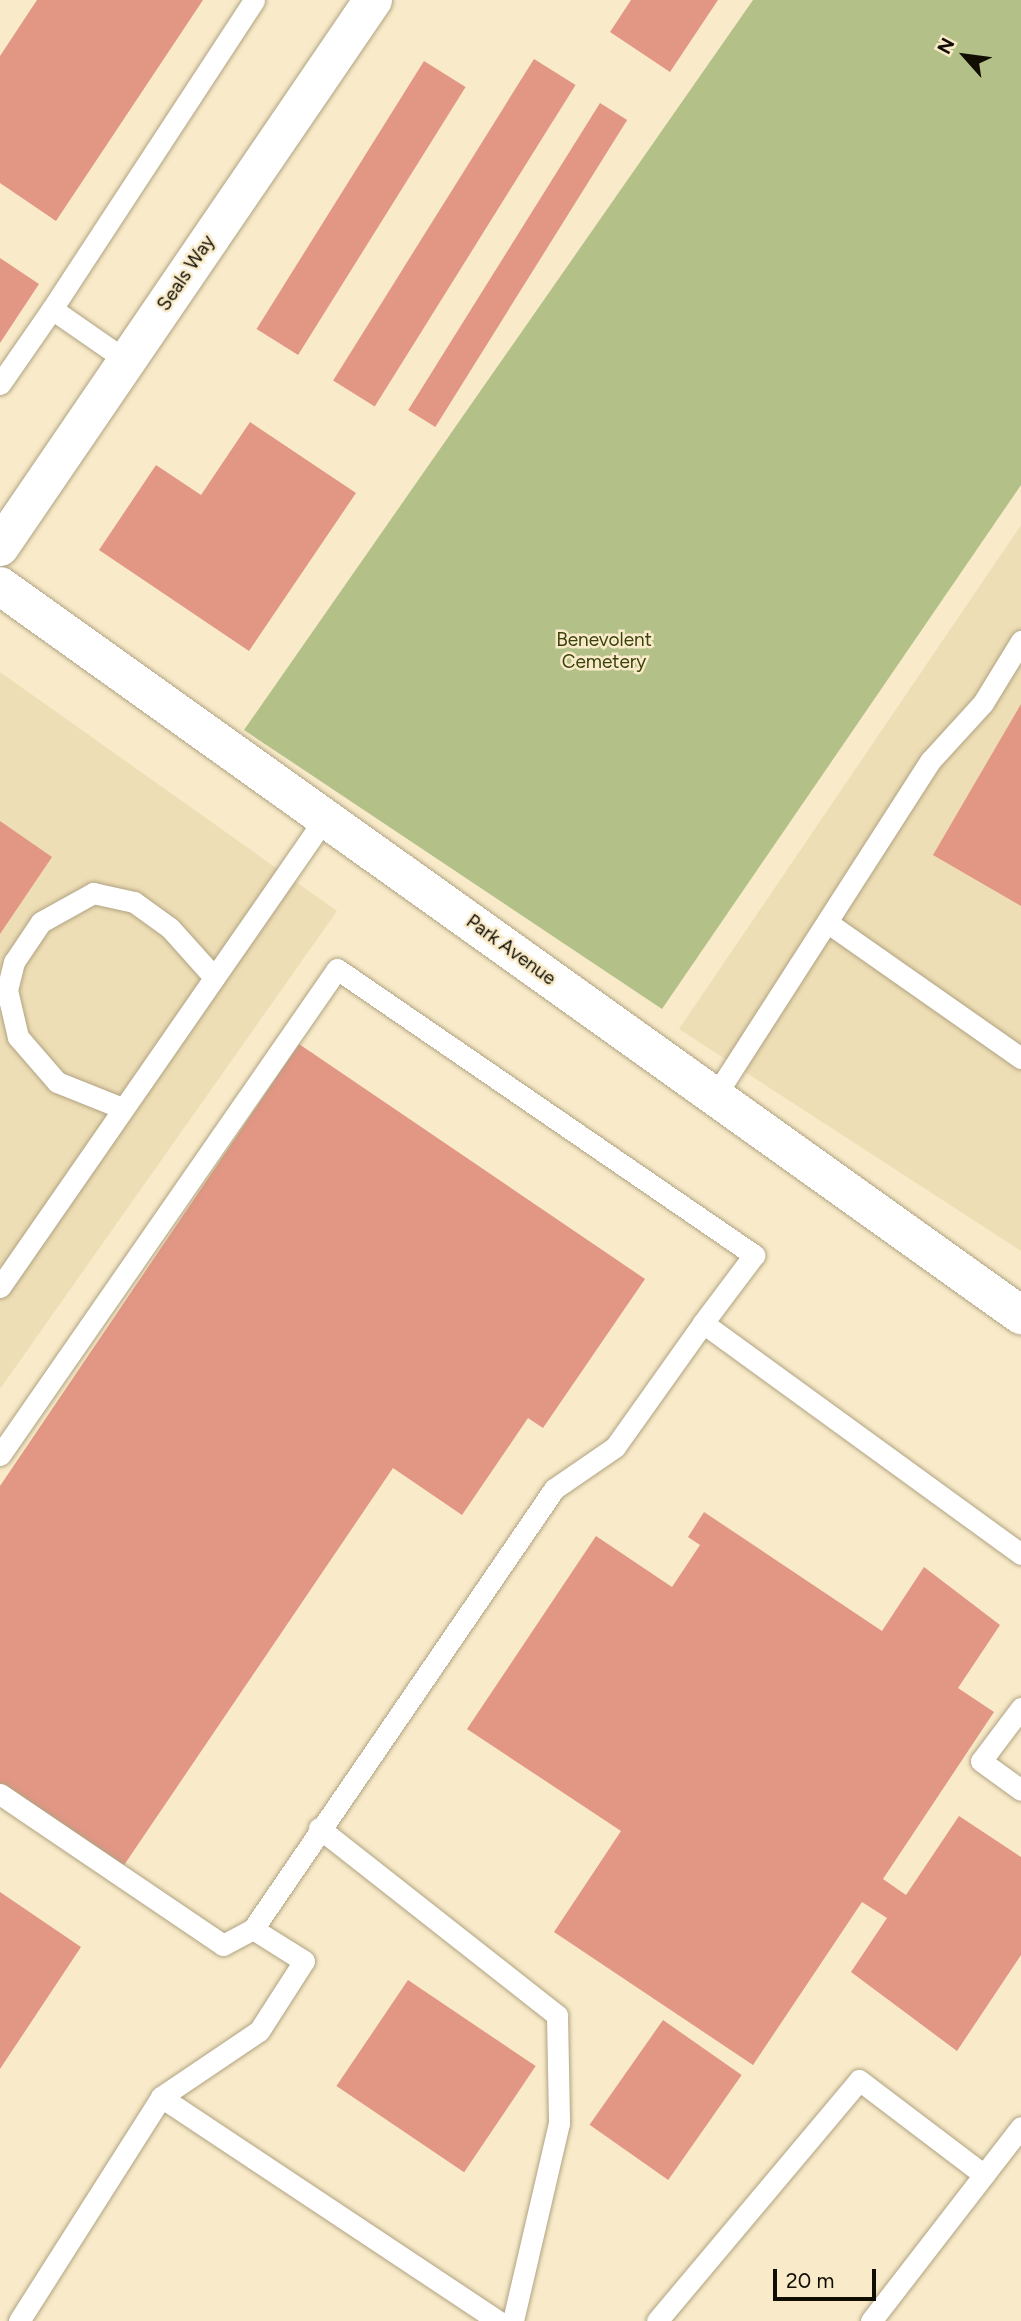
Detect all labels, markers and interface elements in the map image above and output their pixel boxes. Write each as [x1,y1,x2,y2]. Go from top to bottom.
north arrow [930,21,1000,91]
text: N [932,34,960,58]
street label: Seals Way [152,231,220,315]
park label: Benevolent Cemetery [556,629,652,673]
street label: Park Avenue [462,910,560,990]
scale bar [776,2254,879,2298]
text: 20 m [786,2268,834,2293]

